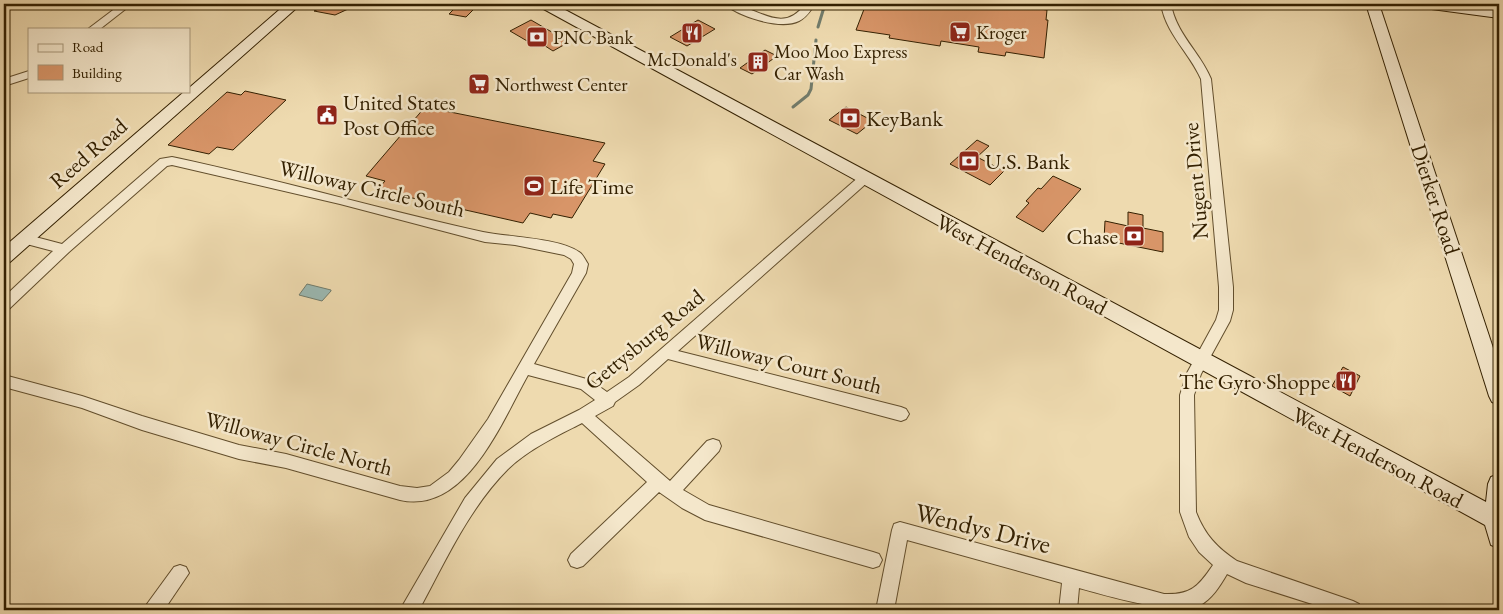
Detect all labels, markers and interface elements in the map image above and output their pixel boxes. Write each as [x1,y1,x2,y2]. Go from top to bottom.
supermarket icon: Kroger [948,20,972,44]
place label: Kroger [976,20,1027,45]
restaurant icon: McDonald's [680,21,704,45]
bank icon: PNC Bank [525,25,549,49]
place label: PNC Bank [553,25,635,50]
legend [28,28,190,92]
text: Road [72,37,104,56]
place label: Moo Moo Express Car Wash [774,39,907,86]
place label: McDonald's [647,47,737,72]
building icon: Moo Moo Express Car Wash [746,50,770,74]
text: Building [72,63,122,82]
supermarket icon: Northwest Center [467,72,491,96]
place label: Northwest Center [495,72,628,97]
place label: United States Post Office [343,88,456,142]
public building icon: United States Post Office [315,103,339,127]
place label: KeyBank [866,104,944,133]
bank icon: KeyBank [838,106,862,130]
street label: Reed Road [43,111,134,195]
street label: Nugent Drive [1176,121,1215,241]
street label: Dierker Road [1404,140,1467,259]
place label: U.S. Bank [985,147,1070,176]
bank icon: U.S. Bank [957,149,981,173]
street label: Willoway Circle South [276,153,468,224]
place label: Life Time [550,172,634,201]
sports icon: Life Time [522,174,546,198]
street label: West Henderson Road [931,207,1113,322]
place label: Chase [1067,222,1118,251]
bank icon: Chase [1122,224,1146,248]
street label: Gettysburg Road [579,282,711,396]
street label: Willoway Court South [693,326,885,401]
place label: The Gyro Shoppe [1179,367,1330,396]
restaurant icon: The Gyro Shoppe [1334,369,1358,393]
street label: West Henderson Road [1287,400,1469,515]
street label: Willoway Circle North [202,404,396,482]
street label: Wendys Drive [912,495,1054,561]

